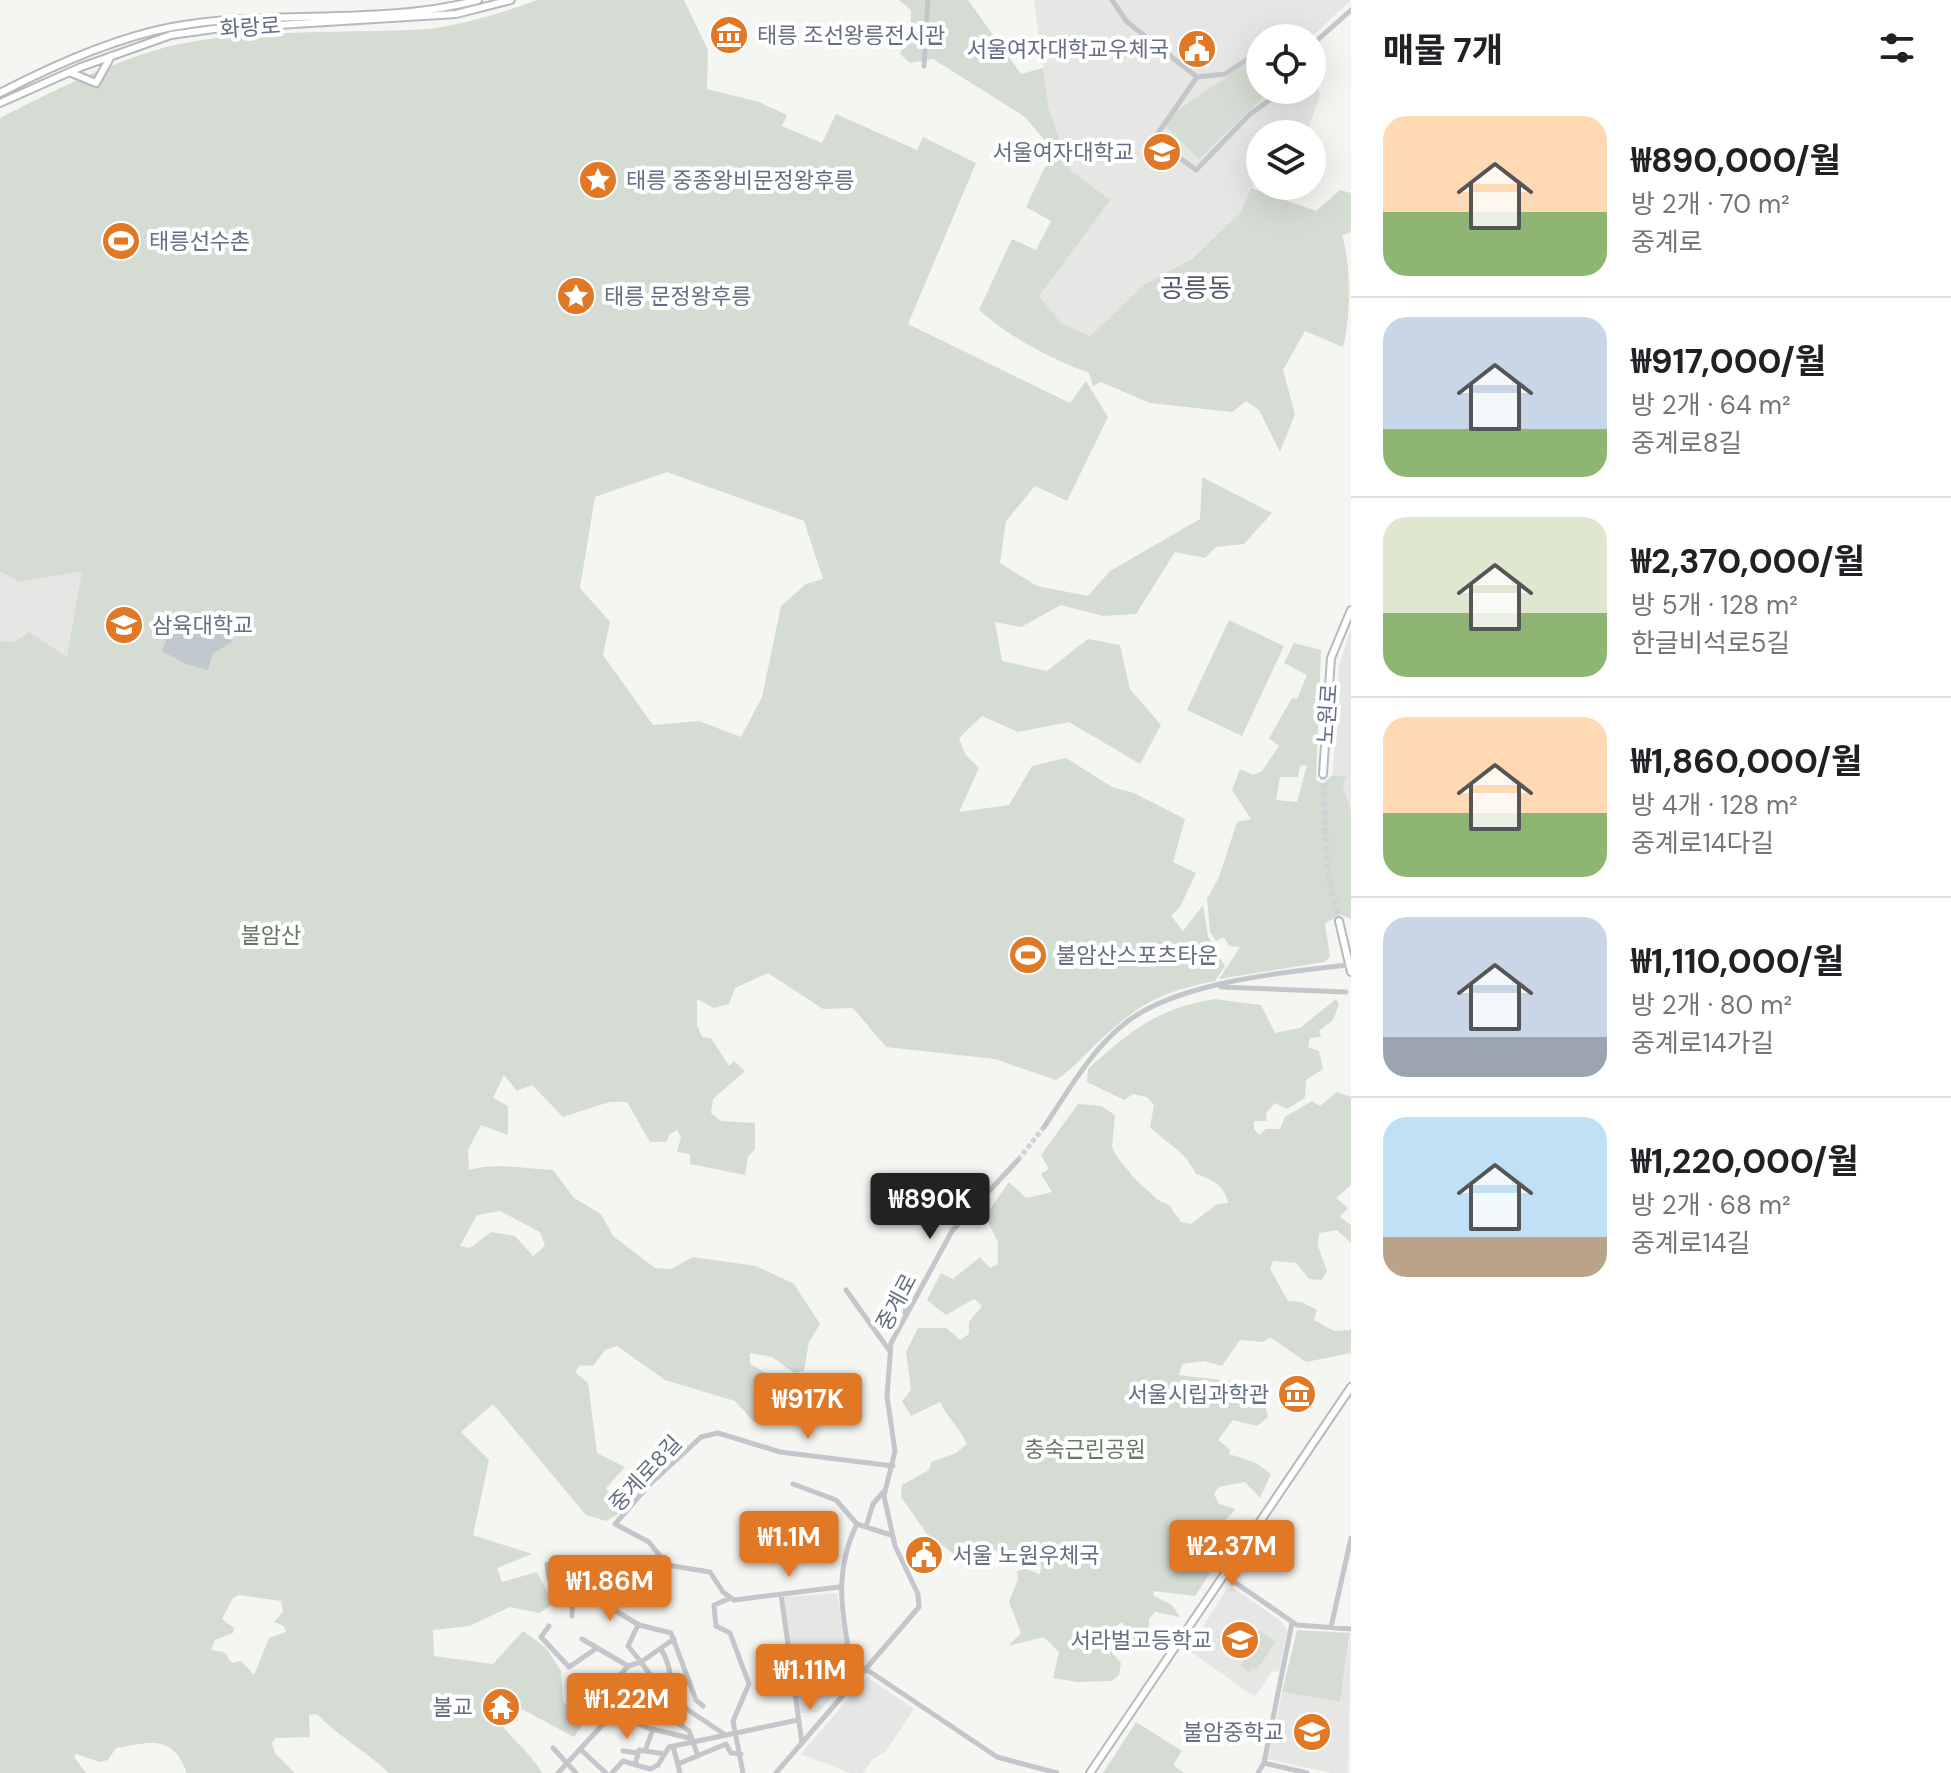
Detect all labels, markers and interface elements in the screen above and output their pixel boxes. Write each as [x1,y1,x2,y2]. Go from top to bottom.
street label: 화랑로 [219,11,281,44]
museum icon: 태릉 조선왕릉전시관 [708,14,750,56]
place label: 태릉 조선왕릉전시관 [757,21,945,50]
map controls [1246,24,1326,200]
button: locate [1246,24,1326,104]
icon: filters [1875,26,1919,70]
public building icon: 서울여자대학교우체국 [1176,28,1218,70]
text: 매물 7개 [1383,28,1503,73]
place label: 서울여자대학교우체국 [967,35,1169,64]
button: layers [1246,120,1326,200]
school or university icon: 서울여자대학교 [1141,131,1183,173]
place label: 서울여자대학교 [992,138,1134,167]
text: ₩890,000/월 [1631,138,1841,183]
icon: home [1447,148,1543,244]
place icon: 태릉 중종왕비문정왕후릉 [577,159,619,201]
place label: 태릉 중종왕비문정왕후릉 [626,166,855,195]
text: 방 2개 · 70 m² [1631,187,1790,221]
sports icon: 태릉선수촌 [100,220,142,262]
text: 중계로 [1631,225,1703,259]
place label: 태릉선수촌 [149,227,250,256]
district label: 공릉동 [1160,271,1232,305]
place icon: 태릉 문정왕후릉 [555,275,597,317]
place label: 태릉 문정왕후릉 [604,282,752,311]
text: ₩917,000/월 [1631,339,1826,384]
icon: home [1447,349,1543,445]
text: 방 2개 · 64 m² [1631,388,1790,422]
text: 중계로8길 [1631,426,1743,460]
text: ₩2,370,000/월 [1631,539,1865,584]
icon: home [1447,549,1543,645]
text: 방 5개 · 128 m² [1631,588,1798,622]
school or university icon: 삼육대학교 [103,604,145,646]
place label: 삼육대학교 [152,611,253,640]
text: 한글비석로5길 [1631,626,1790,660]
street label: 노원로 [1311,683,1344,745]
text: ₩1,860,000/월 [1631,739,1862,784]
icon: home [1447,749,1543,845]
text: 방 4개 · 128 m² [1631,788,1798,822]
text: 중계로14다길 [1631,826,1775,860]
park label: 불암산 [241,921,301,950]
sports icon: 불암산스포츠타운 [1007,934,1049,976]
text: ₩1,110,000/월 [1631,939,1844,984]
place label: 불암산스포츠타운 [1056,941,1218,970]
icon: home [1447,949,1543,1045]
text: 방 2개 · 80 m² [1631,988,1792,1022]
text: 중계로14가길 [1631,1026,1775,1060]
text: ₩1,220,000/월 [1631,1139,1858,1184]
icon: home [1447,1149,1543,1245]
pin: ₩890K [874,1173,986,1241]
text: ₩890K [889,1182,971,1216]
text: 방 2개 · 68 m² [1631,1188,1791,1222]
text: 중계로14길 [1631,1226,1751,1260]
street label: 중계로 [869,1269,924,1336]
pin: ₩917K [752,1373,864,1441]
museum icon: 서울시립과학관 [1276,1373,1318,1415]
place label: 서울시립과학관 [1127,1380,1269,1409]
text: ₩917K [772,1382,844,1416]
street label: 중계로8길 [603,1429,688,1518]
park label: 충숙근린공원 [1024,1435,1146,1464]
pin: ₩1.1M [733,1511,845,1579]
text: ₩1.1M [758,1520,821,1554]
pin: ₩2.37M [1167,1520,1297,1588]
text: ₩2.37M [1187,1529,1277,1563]
public building icon: 서울 노원우체국 [903,1534,945,1576]
place label: 서울 노원우체국 [952,1541,1100,1570]
pin: ₩1.86M [545,1555,675,1623]
text: ₩1.86M [566,1564,654,1598]
school or university icon: 서라벌고등학교 [1219,1619,1261,1661]
place label: 서라벌고등학교 [1070,1626,1212,1655]
pin: ₩1.11M [745,1644,875,1712]
text: ₩1.11M [774,1653,846,1687]
pin: ₩1.22M [562,1673,692,1741]
text: ₩1.22M [585,1682,669,1716]
temple icon: 불교 [480,1686,522,1728]
place label: 불교 [433,1693,473,1722]
school or university icon: 불암중학교 [1291,1711,1333,1753]
place label: 불암중학교 [1183,1718,1284,1747]

